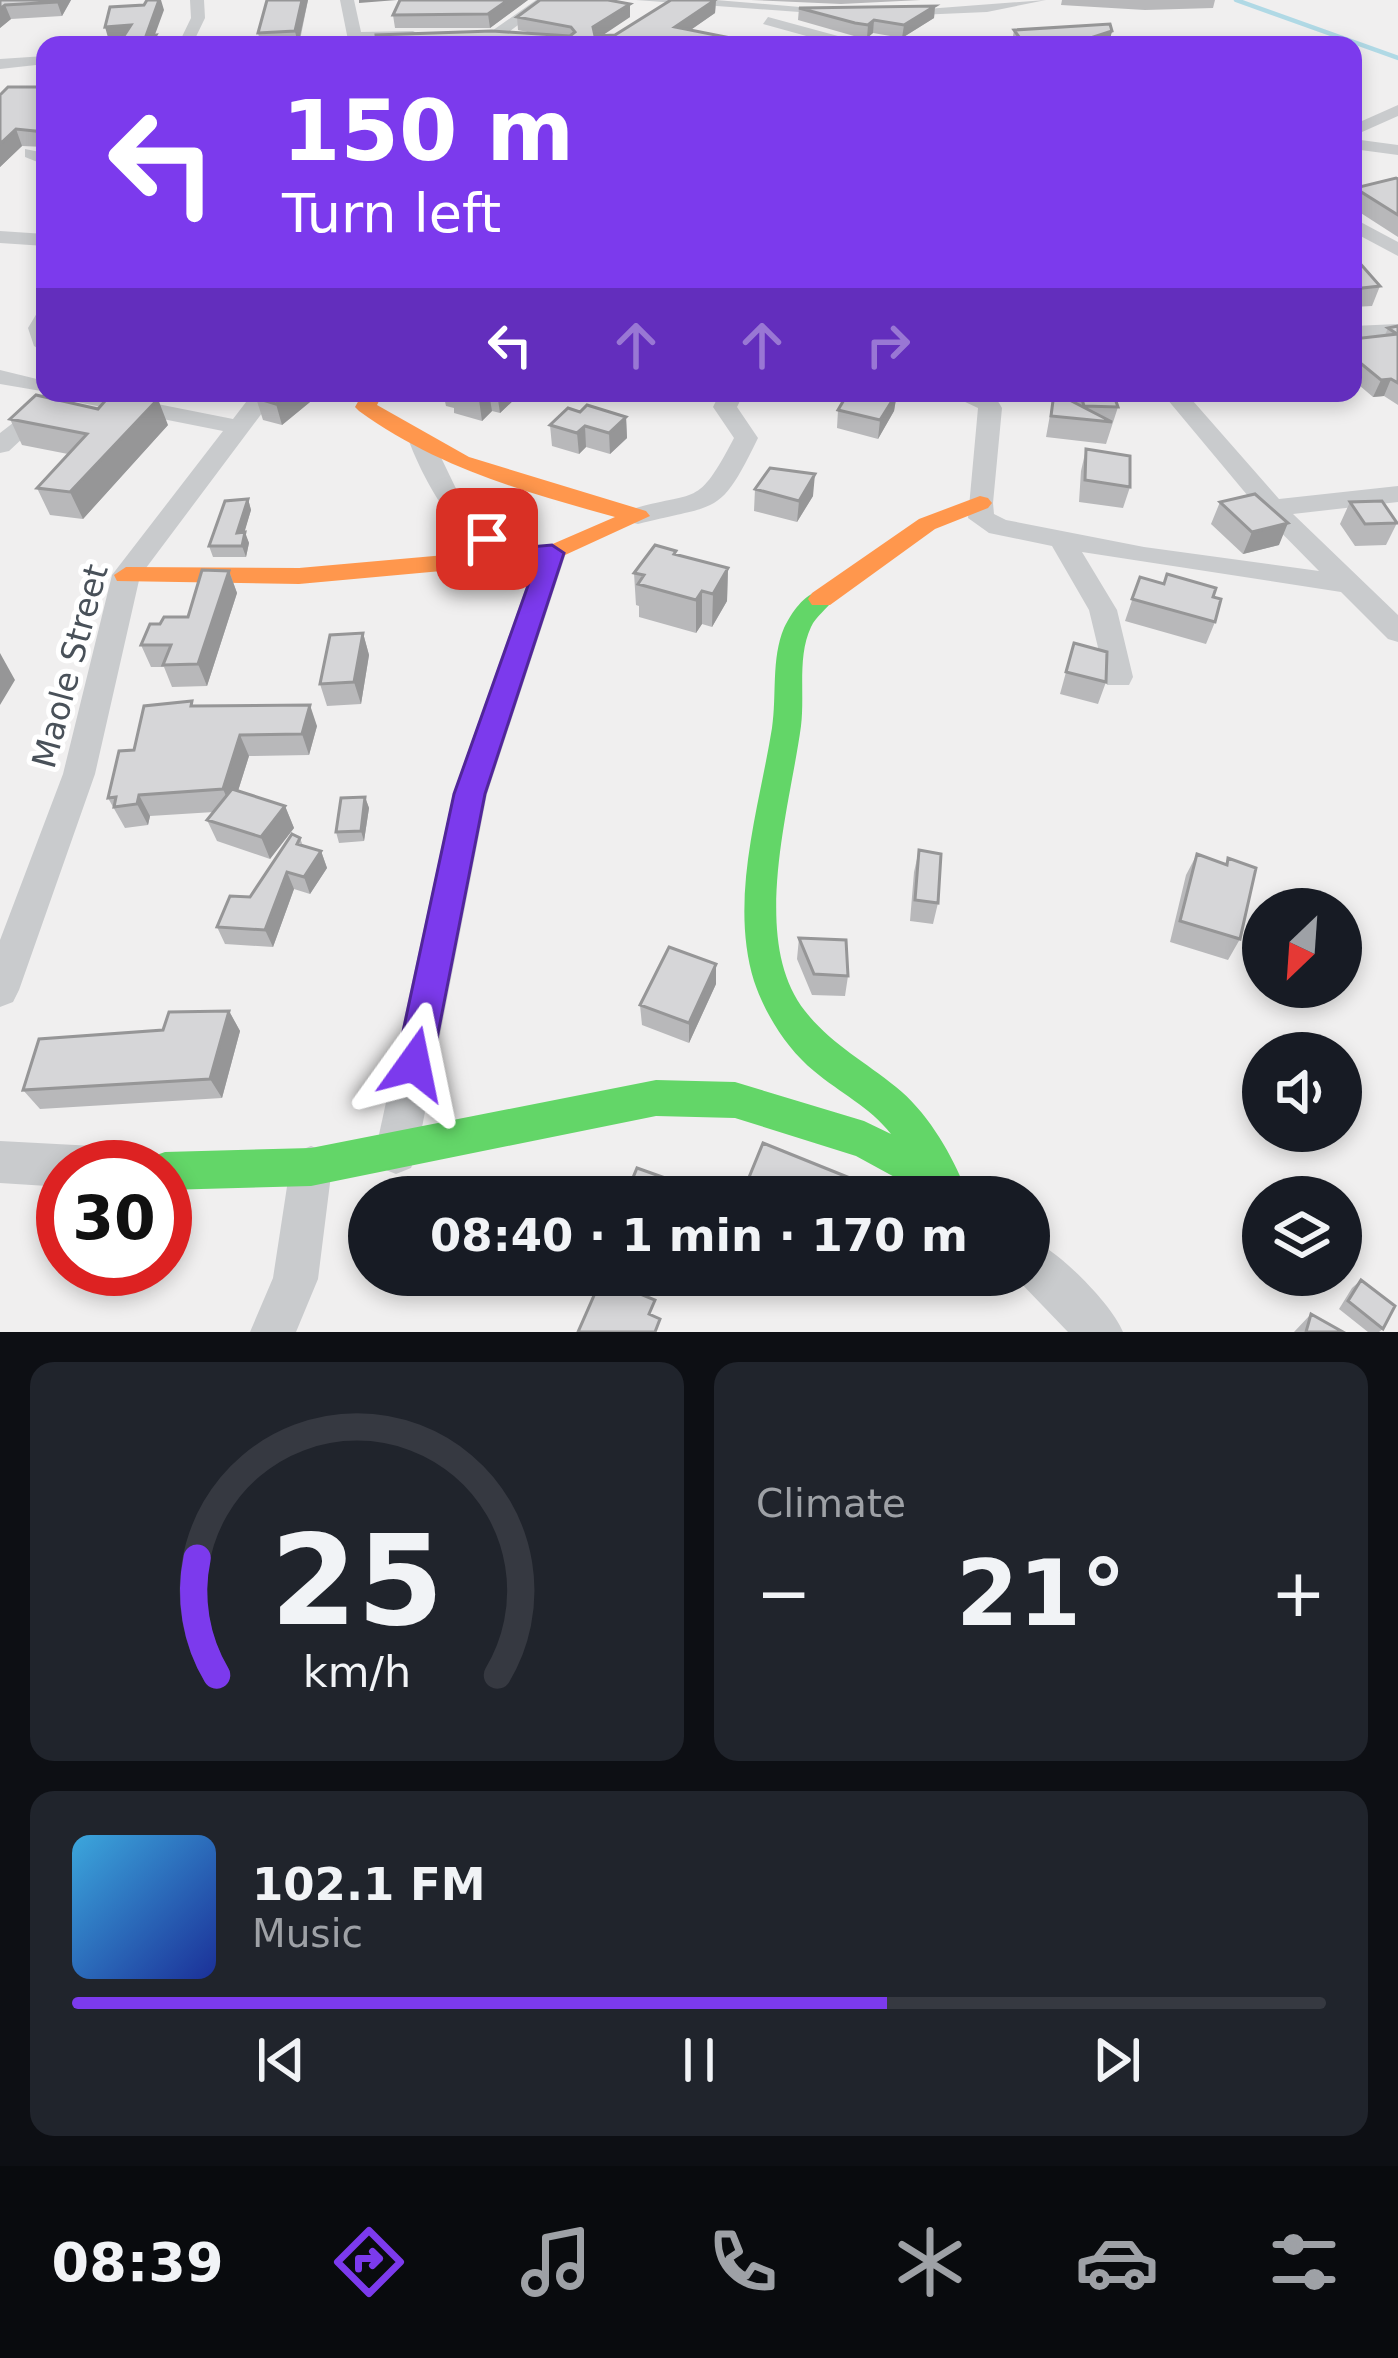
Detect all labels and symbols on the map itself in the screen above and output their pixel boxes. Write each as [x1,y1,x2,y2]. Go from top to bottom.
pin [436,488,538,590]
street label: Maole Street [24,560,116,772]
north arrow [1242,888,1362,1008]
position arrow [351,1001,477,1127]
speed limit sign: 30 [36,1140,192,1296]

